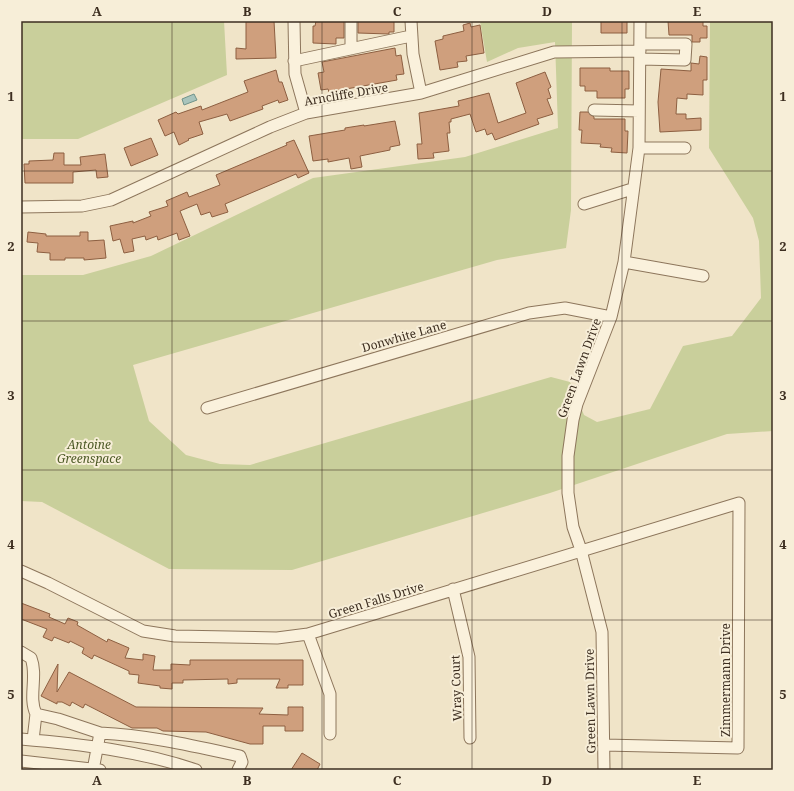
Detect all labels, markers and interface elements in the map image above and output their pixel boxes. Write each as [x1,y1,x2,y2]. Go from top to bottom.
text: A [92,2,102,20]
text: B [243,2,252,20]
text: C [393,2,402,20]
text: D [542,2,552,20]
text: E [693,2,702,20]
street label: Arncliffe Drive [303,78,389,110]
text: 1 [7,87,15,105]
text: 1 [779,87,787,105]
text: 2 [7,237,15,255]
text: 2 [779,237,787,255]
street label: Donwhite Lane [360,316,448,356]
street label: Green Lawn Drive [553,316,605,420]
text: 3 [7,386,15,404]
text: 3 [779,386,787,404]
park label: Antoine Greenspace [57,436,121,467]
text: 4 [7,535,15,553]
text: 4 [779,535,787,553]
street label: Green Falls Drive [326,577,426,623]
street label: Zimmermann Drive [717,623,734,737]
street label: Green Lawn Drive [581,648,599,754]
street label: Wray Court [446,655,466,721]
text: 5 [7,685,15,703]
text: 5 [779,685,787,703]
text: A [92,771,102,789]
text: B [243,771,252,789]
text: C [393,771,402,789]
text: D [542,771,552,789]
text: E [693,771,702,789]

